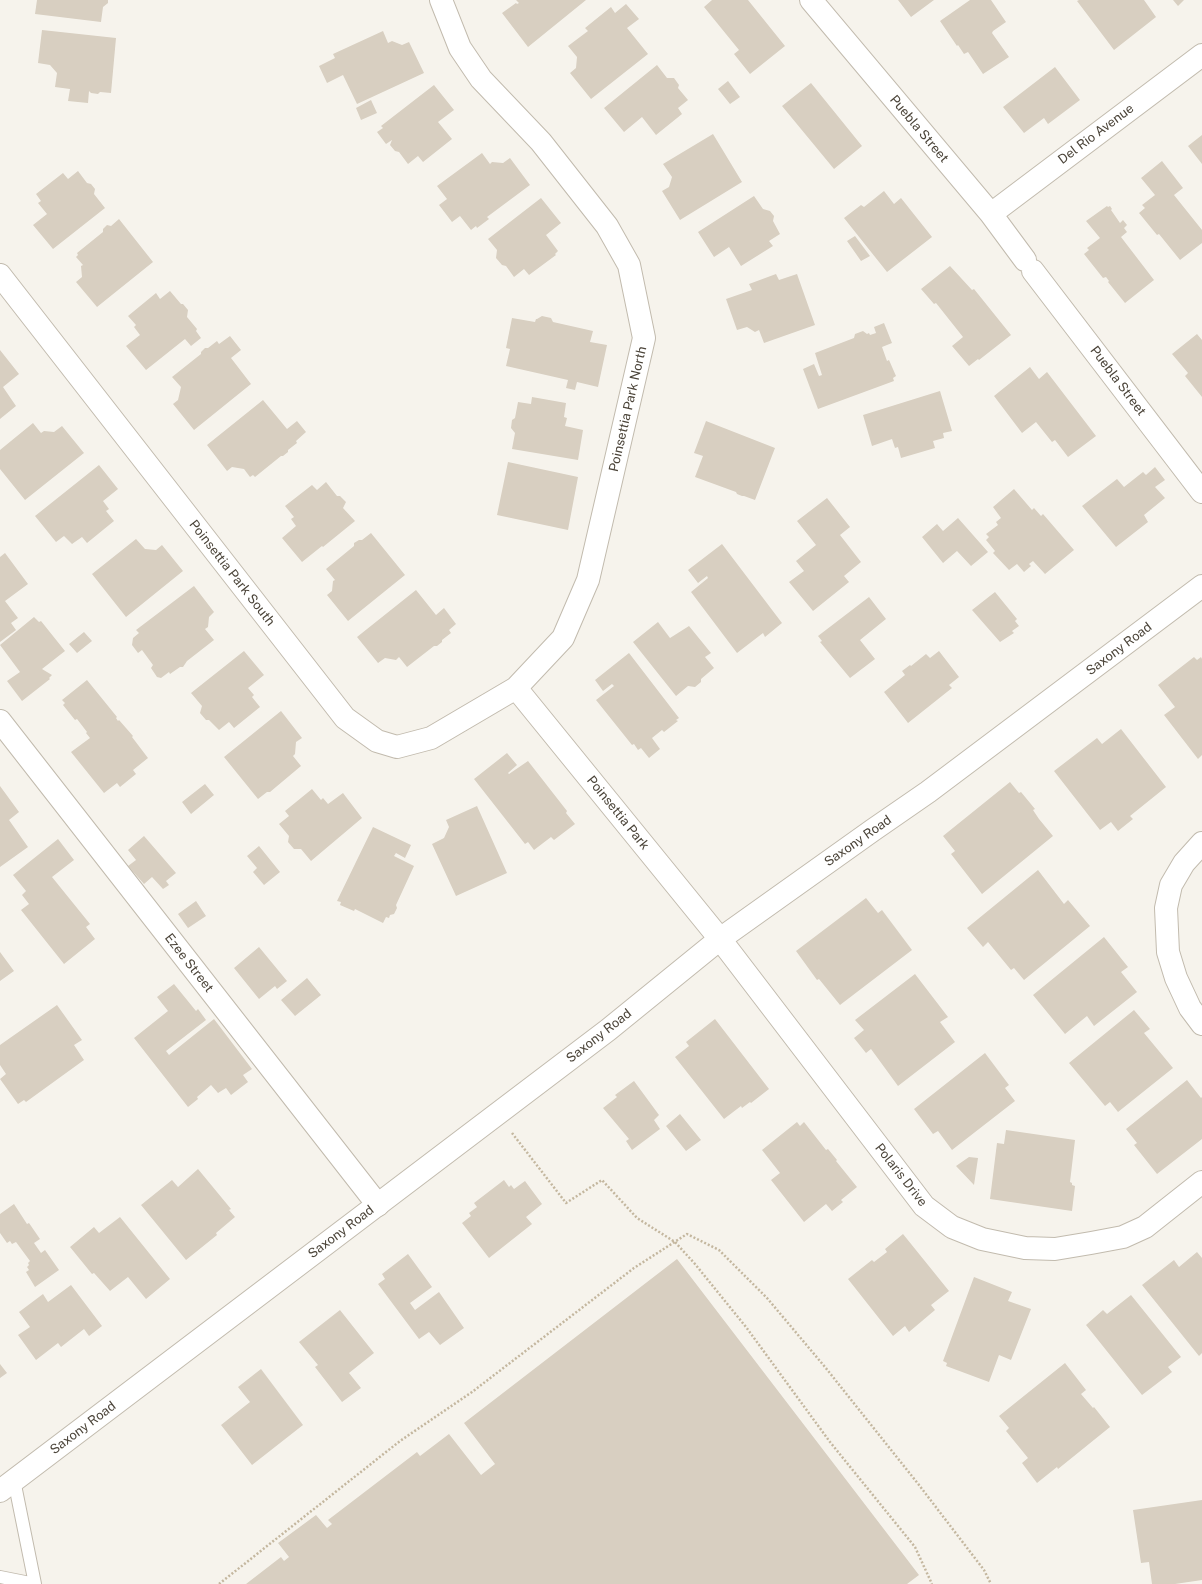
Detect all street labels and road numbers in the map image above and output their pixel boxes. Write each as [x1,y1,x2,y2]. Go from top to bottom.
street label: Puebla Street [886,92,952,166]
street label: Del Rio Avenue [1055,101,1137,167]
street label: Puebla Street [1087,343,1149,419]
street label: Poinsettia Park North [606,345,650,473]
street label: Poinsettia Park South [186,517,278,629]
street label: Saxony Road [1083,619,1155,679]
street label: Poinsettia Park [583,773,653,853]
street label: Saxony Road [821,812,895,870]
street label: Ezee Street [161,931,217,995]
street label: Saxony Road [563,1006,635,1066]
street label: Polaris Drive [872,1140,930,1210]
street label: Saxony Road [305,1202,377,1262]
street label: Saxony Road [47,1398,119,1458]

